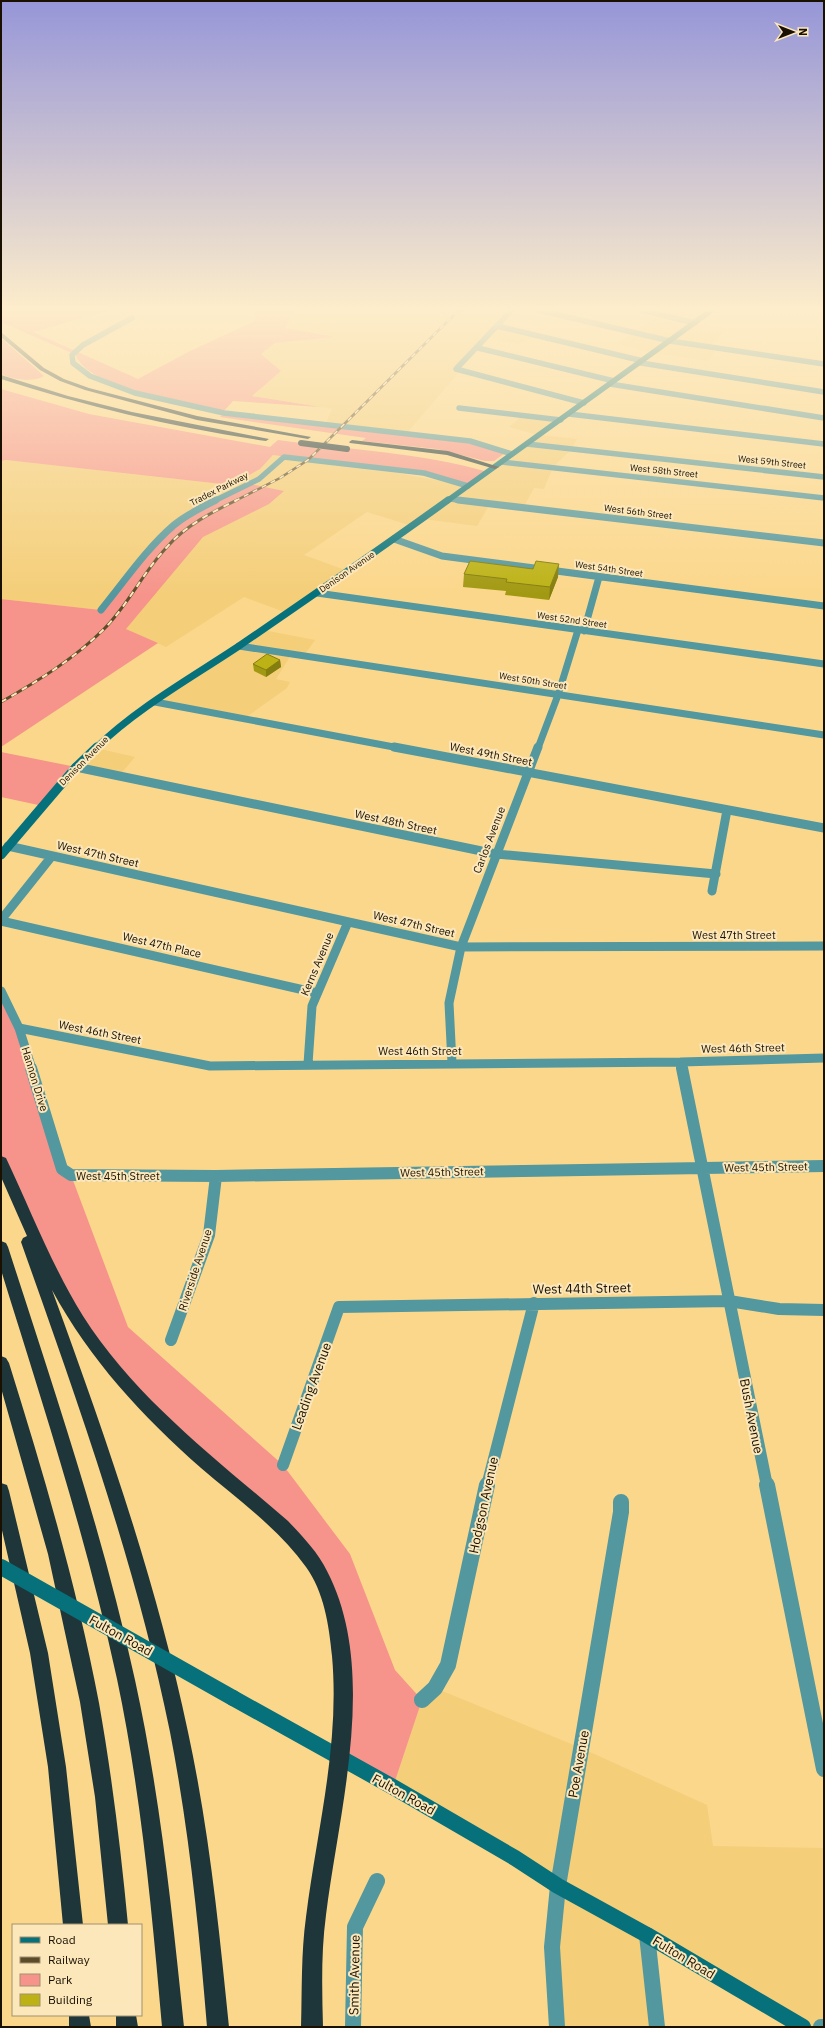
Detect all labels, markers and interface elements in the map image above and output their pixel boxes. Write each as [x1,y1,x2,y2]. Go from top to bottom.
north arrow [773,12,813,52]
text: N [796,28,810,36]
street label: West 59th Street [738,452,807,471]
street label: West 58th Street [630,461,699,480]
street label: Tradex Parkway [188,469,250,508]
street label: West 56th Street [603,502,673,521]
street label: Denison Avenue [317,548,377,595]
street label: West 54th Street [574,558,644,579]
street label: West 52nd Street [536,609,608,630]
street label: West 50th Street [498,670,568,691]
street label: Denison Avenue [57,734,111,788]
street label: West 49th Street [449,739,533,769]
street label: Carlos Avenue [470,805,508,875]
street label: West 48th Street [354,806,438,838]
street label: West 47th Street [56,838,140,870]
street label: West 47th Street [372,908,456,940]
street label: West 47th Street [692,928,776,942]
street label: West 47th Place [121,929,203,961]
street label: Kerns Avenue [297,930,337,998]
street label: West 46th Street [58,1017,142,1047]
street label: West 46th Street [701,1040,785,1056]
street label: West 46th Street [378,1044,462,1058]
street label: Hannon Drive [19,1045,51,1113]
street label: West 45th Street [724,1159,808,1175]
street label: West 45th Street [400,1164,484,1180]
street label: West 45th Street [76,1169,160,1183]
street label: Riverside Avenue [175,1227,215,1313]
street label: West 44th Street [533,1279,631,1298]
street label: Leading Avenue [288,1340,335,1432]
street label: Bush Avenue [736,1377,767,1455]
street label: Hodgson Avenue [465,1455,502,1555]
street label: Fulton Road [86,1611,155,1660]
street label: Poe Avenue [564,1729,593,1799]
street label: Fulton Road [369,1770,438,1819]
legend [12,1924,142,2016]
text: Road [48,1932,76,1947]
street label: Fulton Road [649,1932,718,1983]
street label: Smith Avenue [345,1935,364,2015]
text: Railway [48,1952,90,1967]
text: Park [48,1972,73,1987]
text: Building [48,1992,93,2007]

